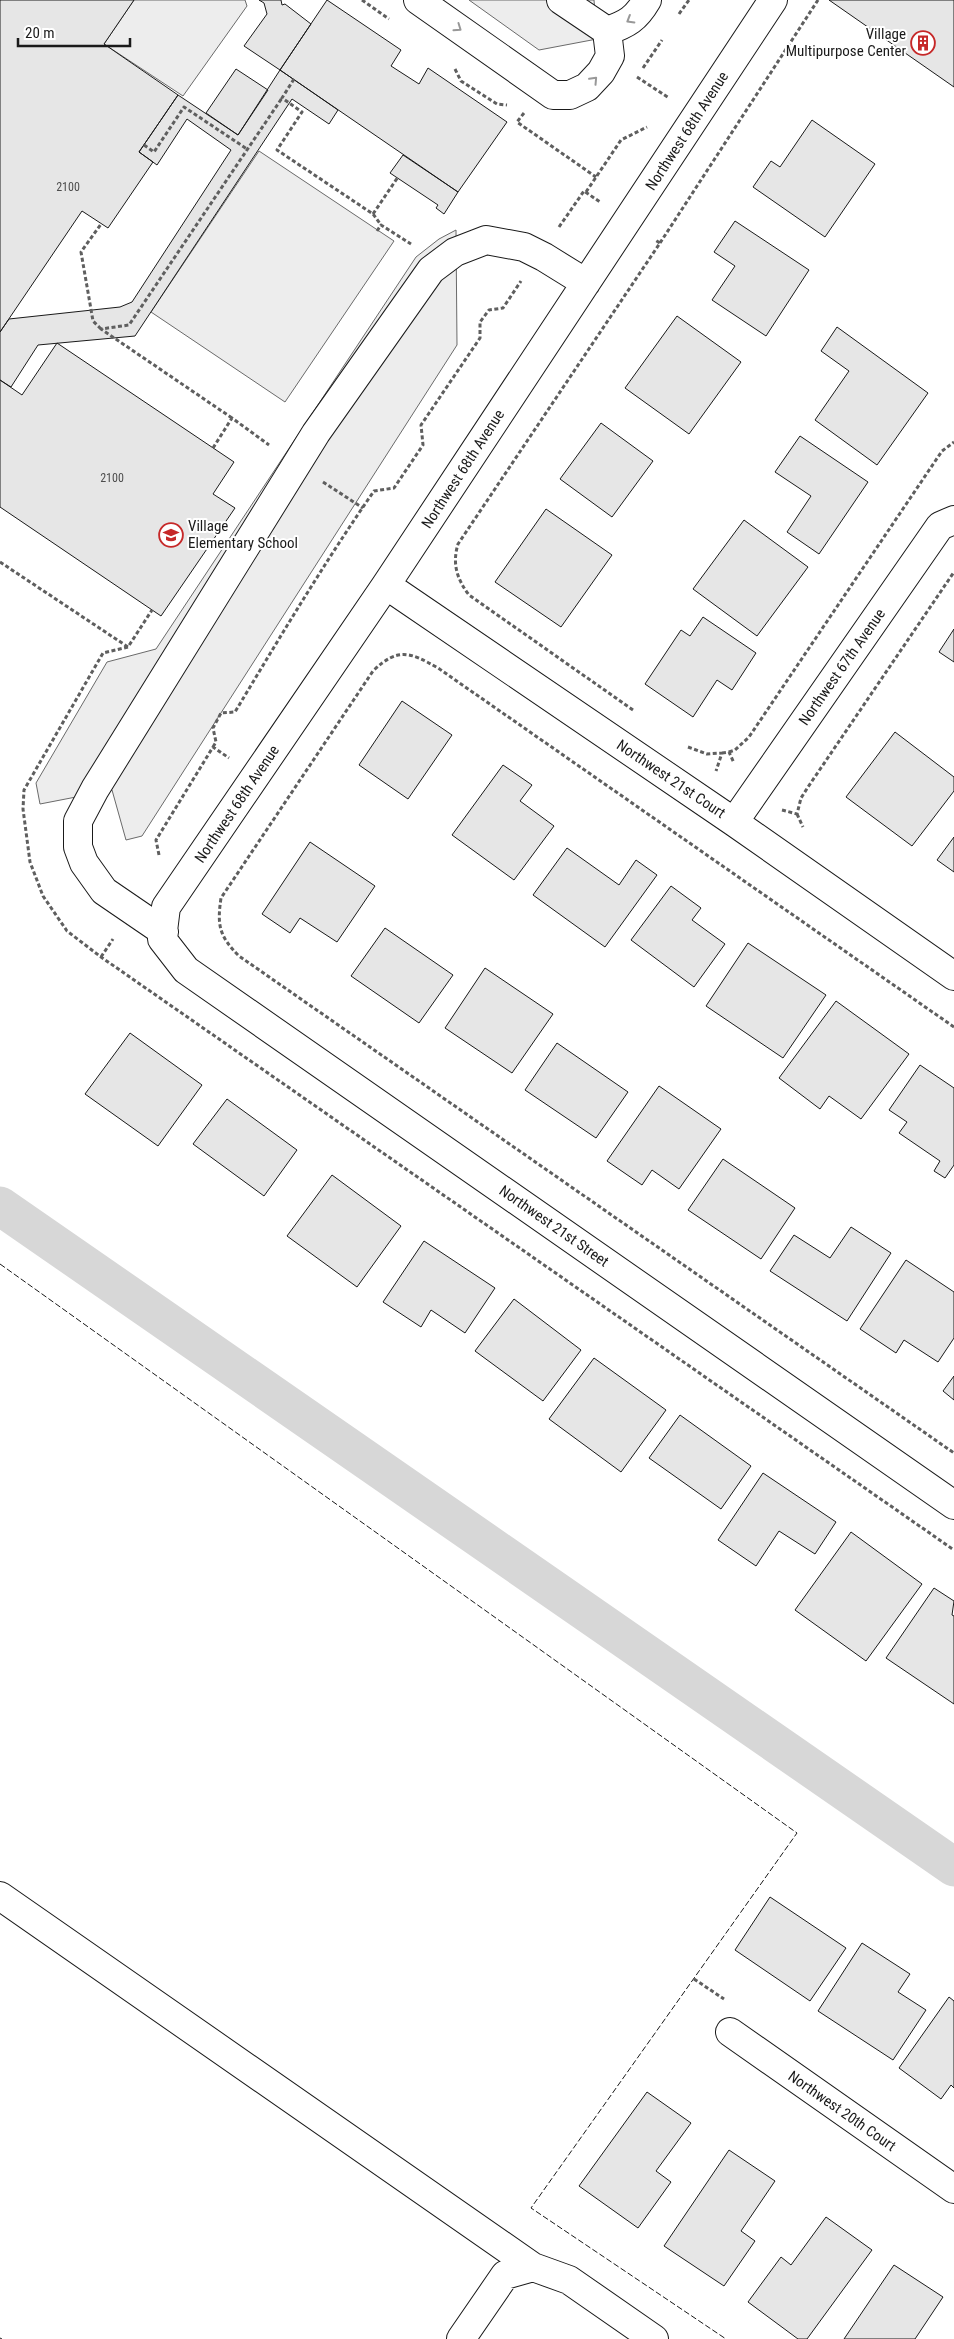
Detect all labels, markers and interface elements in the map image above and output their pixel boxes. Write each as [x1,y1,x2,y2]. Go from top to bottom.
one-way arrow [627,13,636,23]
scale bar [18,15,130,47]
one-way arrow [452,22,461,31]
text: 20 m [25,24,55,42]
place label: Village Multipurpose Center [786,25,906,60]
building icon: Village Multipurpose Center [910,30,936,56]
street label: Northwest 68th Avenue [642,68,732,194]
one-way arrow [588,76,597,85]
house number: 2100 [56,180,80,194]
street label: Northwest 68th Avenue [418,406,508,532]
house number: 2100 [100,471,124,485]
place label: Village Elementary School [188,517,298,552]
school or university icon: Village Elementary School [158,522,184,548]
street label: Northwest 67th Avenue [795,605,889,729]
street label: Northwest 21st Court [613,736,729,822]
street label: Northwest 68th Avenue [191,742,283,866]
street label: Northwest 21st Street [496,1181,612,1271]
street label: Northwest 20th Court [785,2067,899,2155]

